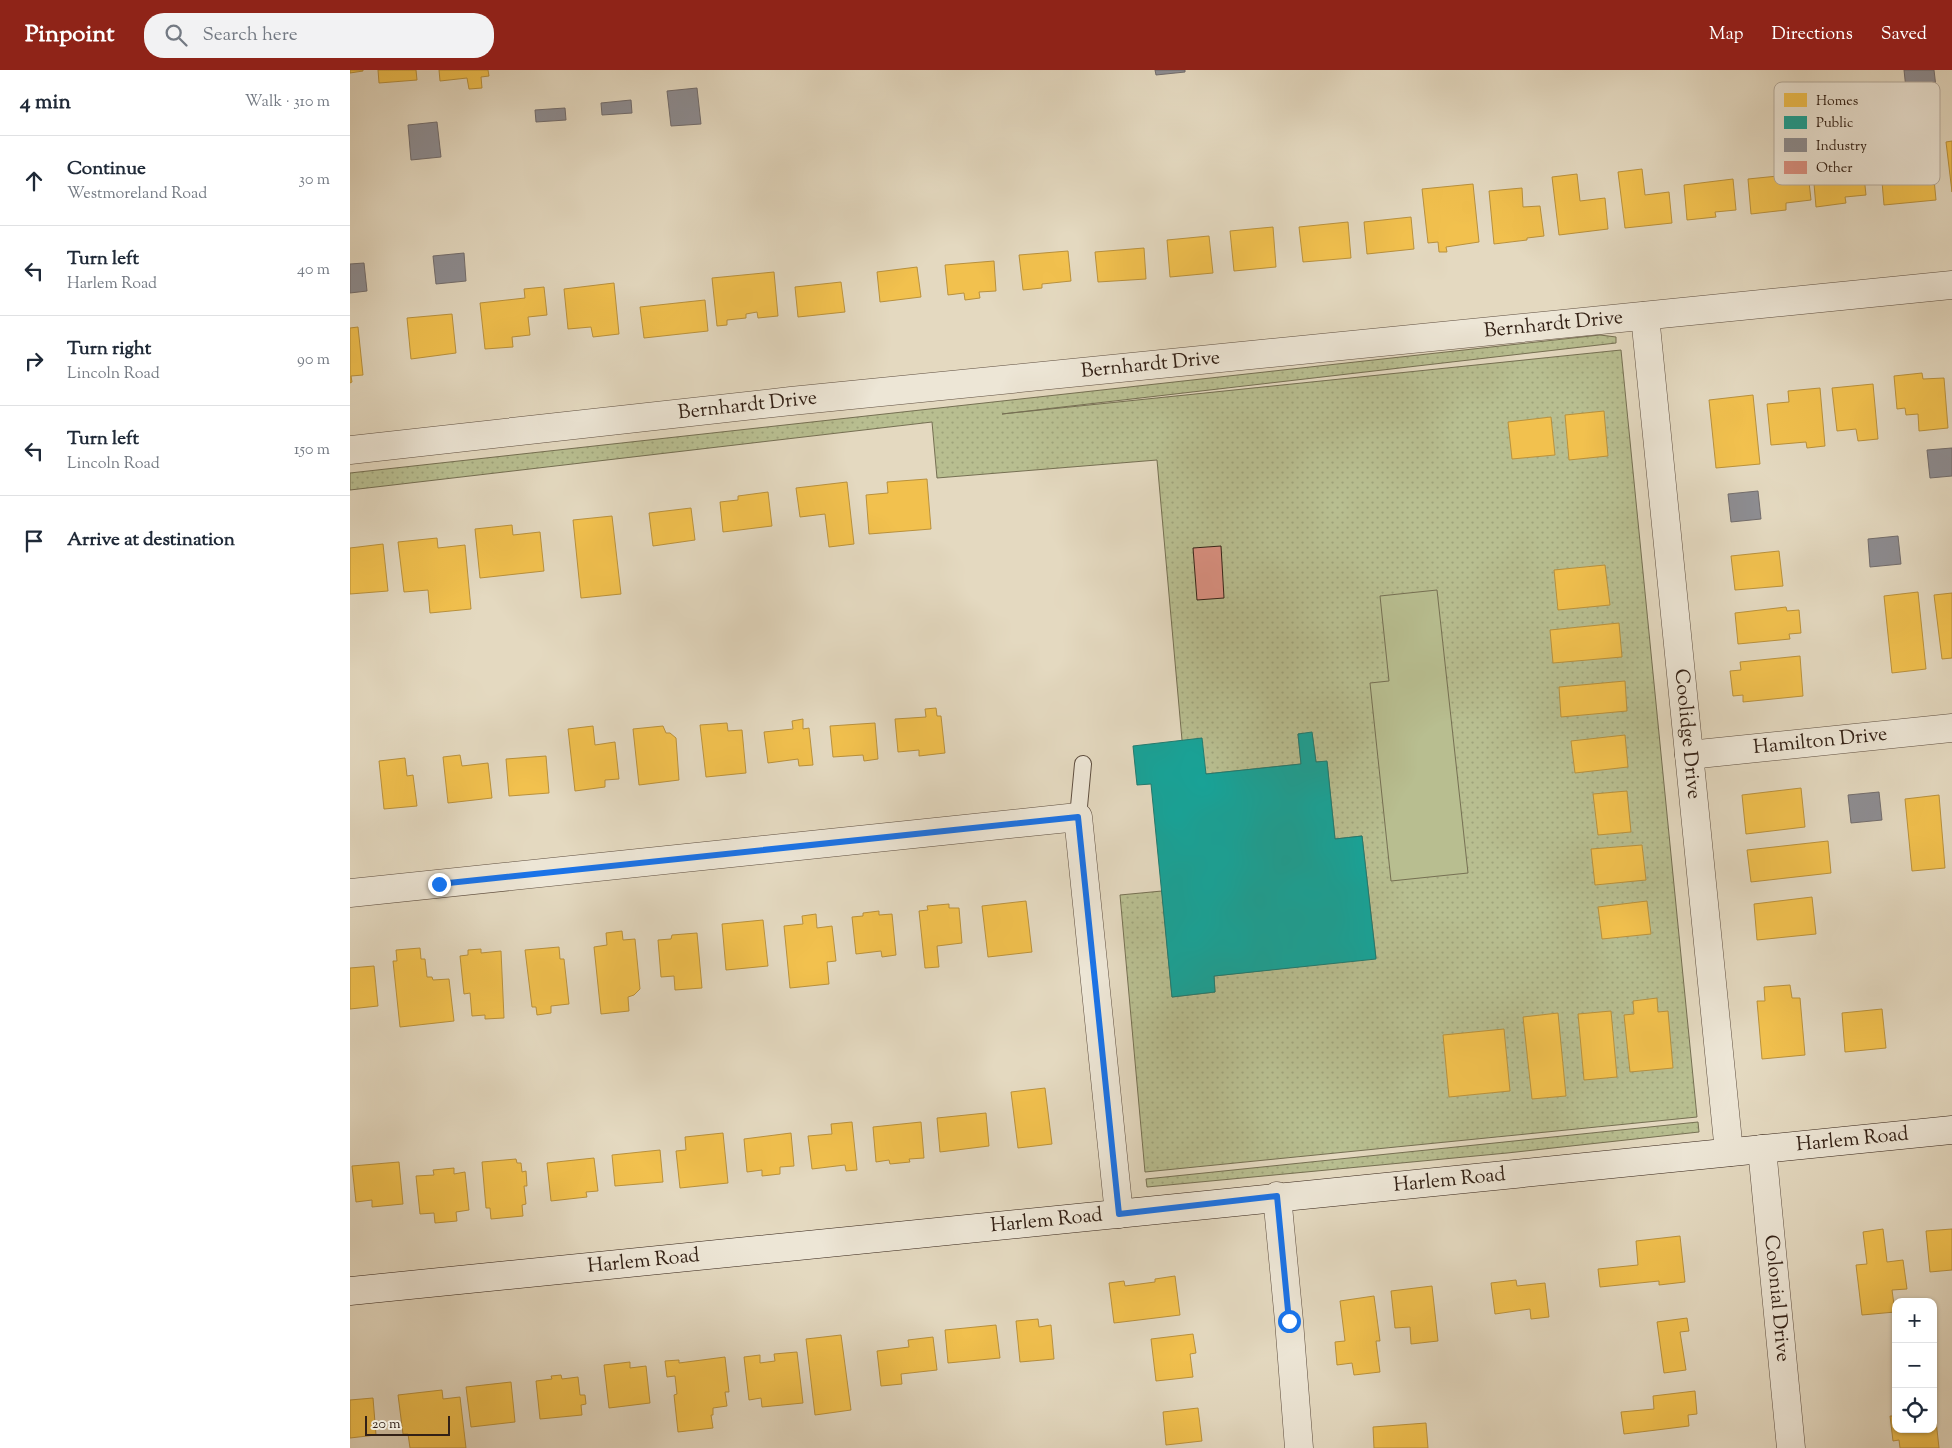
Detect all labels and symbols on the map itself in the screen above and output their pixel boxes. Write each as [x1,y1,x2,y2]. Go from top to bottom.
legend [1774,82,1940,185]
text: Homes [1816,92,1858,112]
text: Public [1816,114,1853,134]
text: Industry [1816,137,1867,157]
text: Other [1816,159,1853,179]
street label: Bernhardt Drive [1482,303,1625,346]
street label: Bernhardt Drive [1079,344,1222,386]
street label: Bernhardt Drive [676,384,819,428]
street label: Coolidge Drive [1666,667,1708,801]
street label: Hamilton Drive [1752,720,1889,763]
route end [428,873,451,896]
street label: Harlem Road [1795,1120,1910,1160]
street label: Harlem Road [1392,1160,1507,1201]
street label: Harlem Road [989,1201,1104,1241]
street label: Colonial Drive [1756,1233,1797,1363]
street label: Harlem Road [586,1241,701,1282]
route start [1278,1310,1301,1333]
scale bar [365,1413,450,1436]

